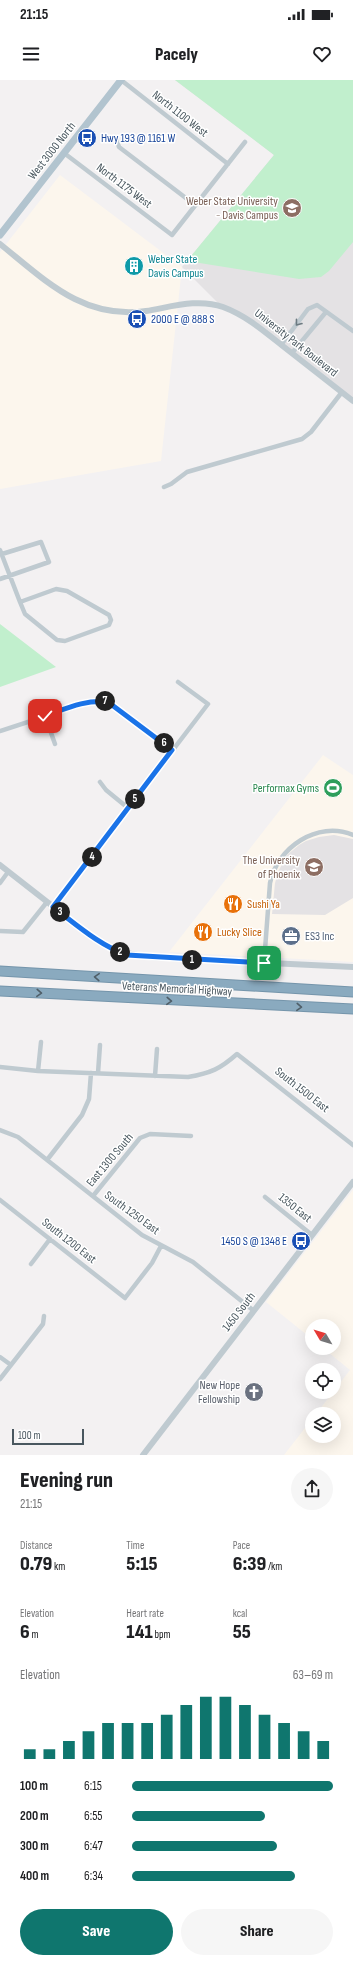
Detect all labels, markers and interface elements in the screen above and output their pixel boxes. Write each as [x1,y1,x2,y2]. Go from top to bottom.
text: 21:15 [20,5,48,24]
icon: menu [20,43,42,65]
icon: heart [311,43,333,65]
text: Pacely [155,44,198,65]
street label: North 1100 West [149,88,211,141]
street label: West 3000 North [25,119,79,183]
bus stop icon: Hwy 193 @ 1161 W [76,127,98,149]
place label: Hwy 193 @ 1161 W [101,131,175,146]
street label: North 1175 West [93,160,155,212]
place label: Weber State University - Davis Campus [186,194,278,223]
school or university icon: Weber State University - Davis Campus [281,197,303,219]
place label: Weber State Davis Campus [148,252,204,281]
building icon: Weber State Davis Campus [123,255,145,277]
street label: University Park Boulevard [251,306,341,380]
bus stop icon: 2000 E @ 888 S [126,308,148,330]
place label: 2000 E @ 888 S [151,312,214,327]
one-way arrow [295,318,302,325]
pin: 7 [95,691,115,711]
text: 7 [103,694,107,707]
pin [28,699,62,733]
icon: check [34,705,56,727]
pin: 6 [154,733,174,753]
text: 6 [161,736,167,749]
sports icon: Performax Gyms [322,777,344,799]
place label: Performax Gyms [253,781,319,796]
pin: 5 [125,789,145,809]
text: 5 [133,792,137,805]
pin: 4 [82,847,102,867]
text: 4 [89,850,95,863]
place label: The University of Phoenix [243,853,300,882]
school or university icon: The University of Phoenix [303,856,325,878]
restaurant icon: Sushi Ya [222,893,244,915]
place label: Sushi Ya [247,897,280,912]
pin: 3 [50,902,70,922]
text: 3 [58,905,62,918]
restaurant icon: Lucky Slice [192,921,214,943]
place label: Lucky Slice [217,925,262,940]
office icon: ES3 Inc [280,925,302,947]
place label: ES3 Inc [305,929,335,944]
pin: 2 [110,942,130,962]
text: 2 [118,945,122,958]
pin [247,946,281,980]
pin: 1 [182,950,202,970]
icon: arrive [253,952,275,974]
text: 1 [190,953,194,966]
one-way arrow [94,973,100,981]
street label: Veterans Memorial Highway [121,979,233,999]
one-way arrow [36,989,42,997]
one-way arrow [166,996,172,1005]
one-way arrow [296,1002,302,1011]
street label: South 1500 East [272,1064,332,1116]
street label: East 1300 South [83,1130,137,1190]
street label: South 1250 East [101,1188,163,1238]
street label: 1350 East [275,1190,315,1226]
street label: South 1200 East [39,1215,100,1267]
bus stop icon: 1450 S @ 1348 E [290,1230,312,1252]
place label: 1450 S @ 1348 E [221,1234,287,1249]
street label: 1450 South [219,1290,259,1334]
north arrow [305,1319,341,1355]
map controls [305,1319,341,1443]
button: locate [305,1363,341,1399]
place label: New Hope Fellowship [198,1378,240,1407]
church icon: New Hope Fellowship [243,1381,265,1403]
button: layers [305,1407,341,1443]
scale bar [12,1427,84,1446]
text: 100 m [18,1429,40,1442]
text: Evening run [20,1467,113,1494]
button: share [291,1468,333,1510]
text: 21:15 [20,1496,42,1512]
text: Distance [20,1539,52,1552]
text: Time [126,1539,144,1552]
text: Pace [233,1539,250,1552]
text: 0.79 [20,1552,52,1576]
text: 5:15 [126,1552,158,1576]
text: 6:39 [233,1552,266,1576]
text: km [52,1560,65,1573]
text: /km [266,1560,282,1573]
text: Elevation [20,1607,54,1620]
text: Heart rate [126,1607,164,1620]
text: kcal [233,1607,247,1620]
text: 6 [20,1620,30,1644]
text: 141 [126,1620,153,1644]
text: 55 [233,1620,251,1644]
text: m [30,1628,39,1641]
text: bpm [153,1628,171,1641]
text: Elevation [20,1667,60,1683]
text: 63–69 m [293,1667,333,1683]
text: 100 m [20,1778,48,1794]
text: 6:15 [84,1778,102,1794]
text: 200 m [20,1808,49,1824]
text: 6:55 [84,1808,103,1824]
text: 300 m [20,1838,49,1854]
text: 6:47 [84,1838,103,1854]
text: 400 m [20,1868,49,1884]
text: 6:34 [84,1868,103,1884]
button: Save [20,1909,173,1955]
button: Share [181,1909,333,1955]

